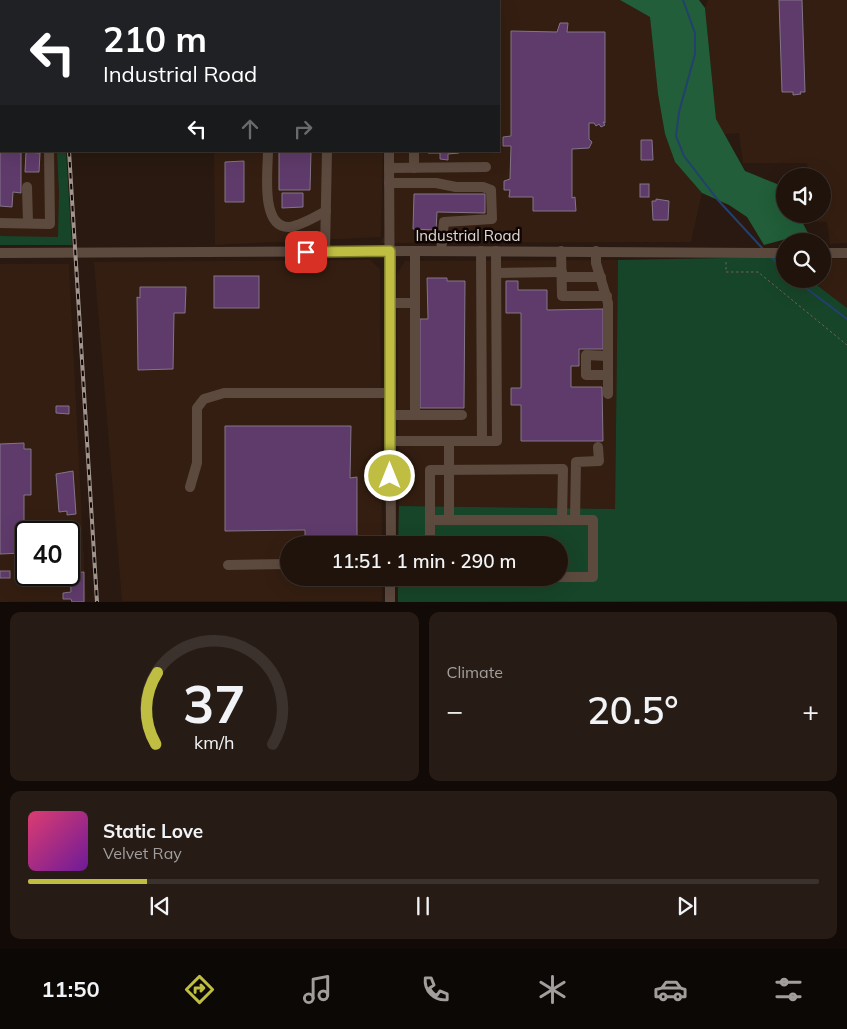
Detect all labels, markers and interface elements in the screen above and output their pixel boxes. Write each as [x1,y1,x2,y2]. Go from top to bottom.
text: 210 m [103,17,207,61]
icon: left [20,20,85,85]
text: Industrial Road [103,60,257,88]
icon: left [183,115,211,143]
icon: ahead [236,115,264,143]
icon: right [289,115,317,143]
map controls [776,168,831,288]
button: sound [776,168,831,223]
street label: Industrial Road [415,226,521,245]
pin [285,231,327,273]
button: search [776,233,831,288]
icon: arrive [292,238,320,266]
position arrow [363,449,415,501]
speed limit sign: 40 [15,521,80,586]
text: 11:51 · 1 min · 290 m [331,549,517,573]
text: Climate [447,662,503,682]
text: 37 [183,671,245,736]
text: 20.5° [587,686,679,734]
text: − [447,693,463,728]
text: + [802,693,819,728]
text: km/h [194,731,234,753]
text: Static Love [103,819,203,843]
text: Velvet Ray [103,843,182,863]
icon: previous [146,892,174,920]
icon: pause [409,892,437,920]
icon: next [673,892,701,920]
icon: directions [182,972,217,1007]
icon: music [300,972,335,1007]
icon: phone [418,972,453,1007]
icon: climate [535,972,570,1007]
icon: car [653,972,688,1007]
icon: filters [771,972,806,1007]
text: 11:50 [41,975,100,1003]

